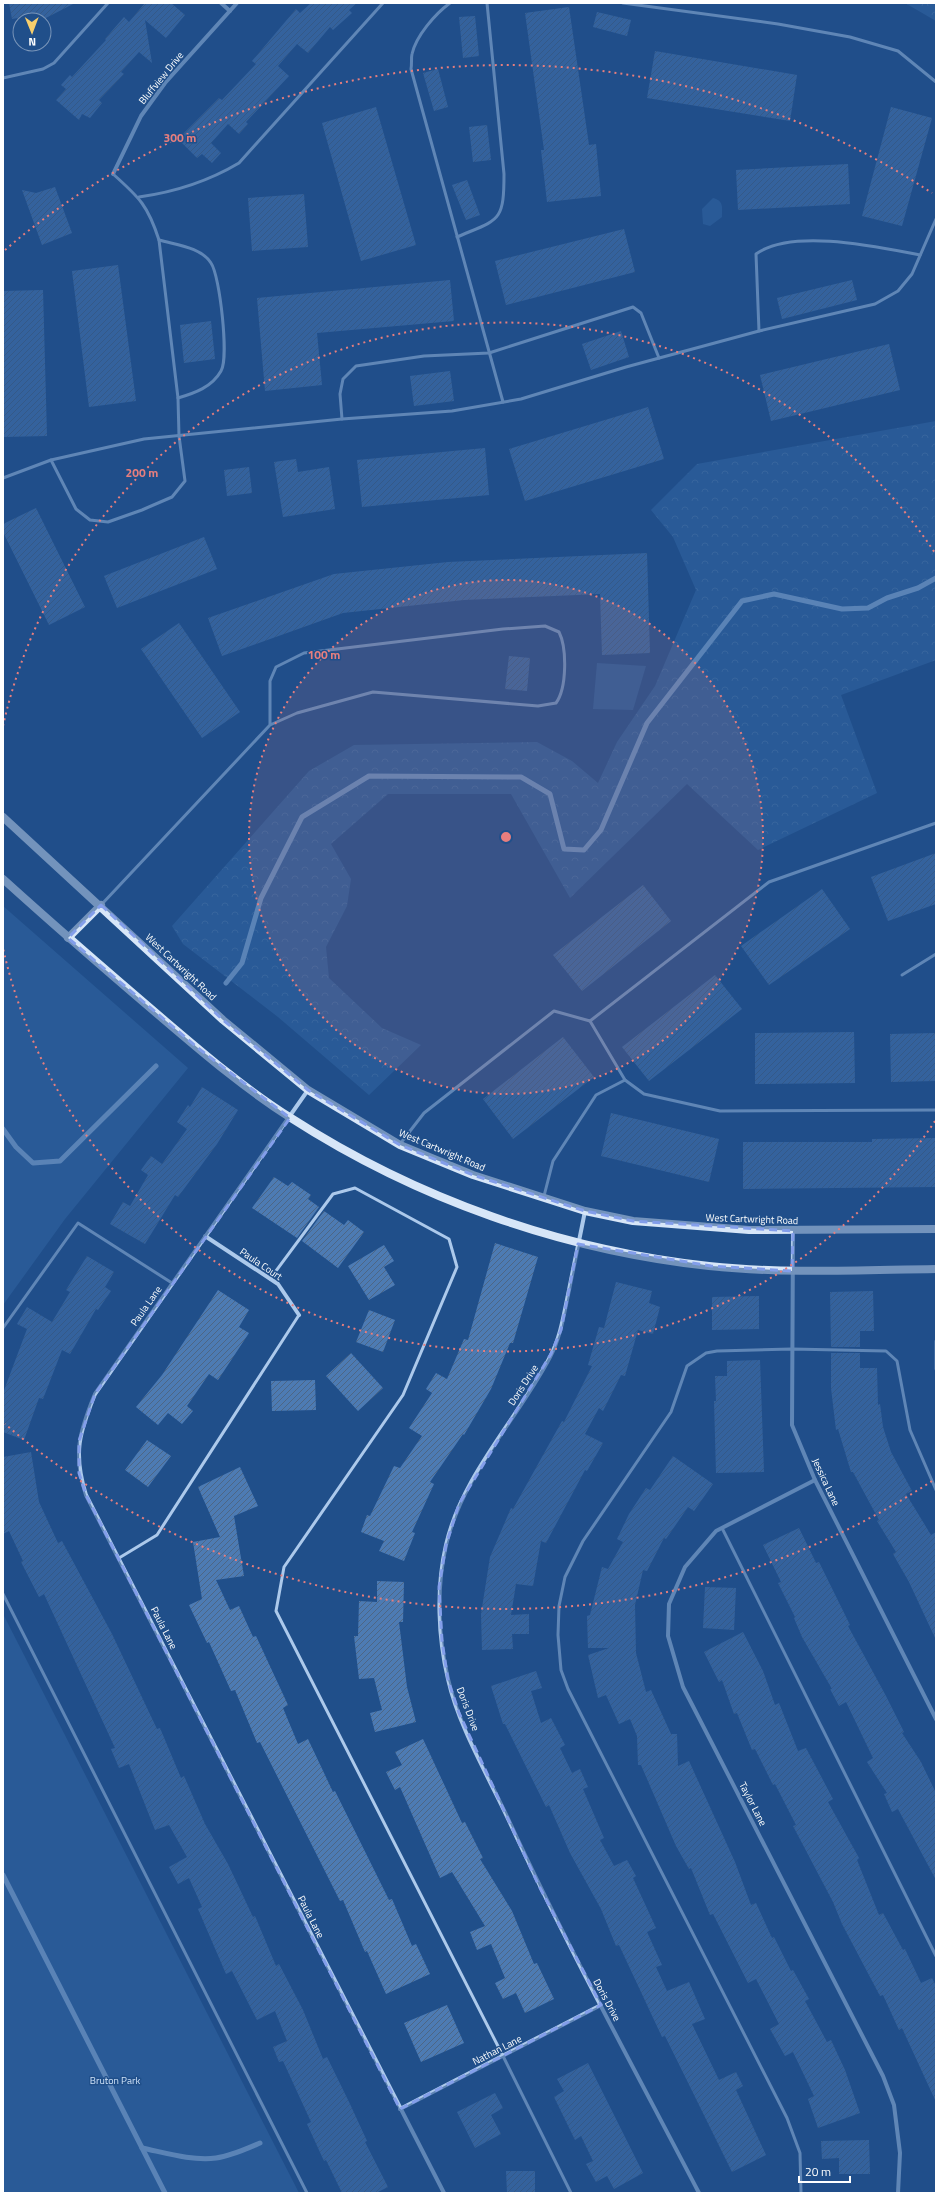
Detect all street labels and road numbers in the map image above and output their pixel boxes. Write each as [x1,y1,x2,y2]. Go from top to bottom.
street label: Bluffview Drive [135,48,187,108]
street label: West Cartwright Road [142,930,220,1004]
street label: West Cartwright Road [396,1125,488,1175]
street label: West Cartwright Road [705,1210,799,1228]
street label: Paula Court [237,1244,286,1284]
street label: Paula Lane [127,1283,165,1329]
street label: Doris Drive [504,1362,542,1408]
street label: Jessica Lane [808,1456,844,1508]
street label: Paula Lane [147,1604,181,1652]
street label: Doris Drive [453,1685,483,1733]
street label: Taylor Lane [736,1779,770,1829]
street label: Paula Lane [294,1893,328,1941]
street label: Doris Drive [590,1976,624,2024]
street label: Nathan Lane [470,2031,524,2069]

